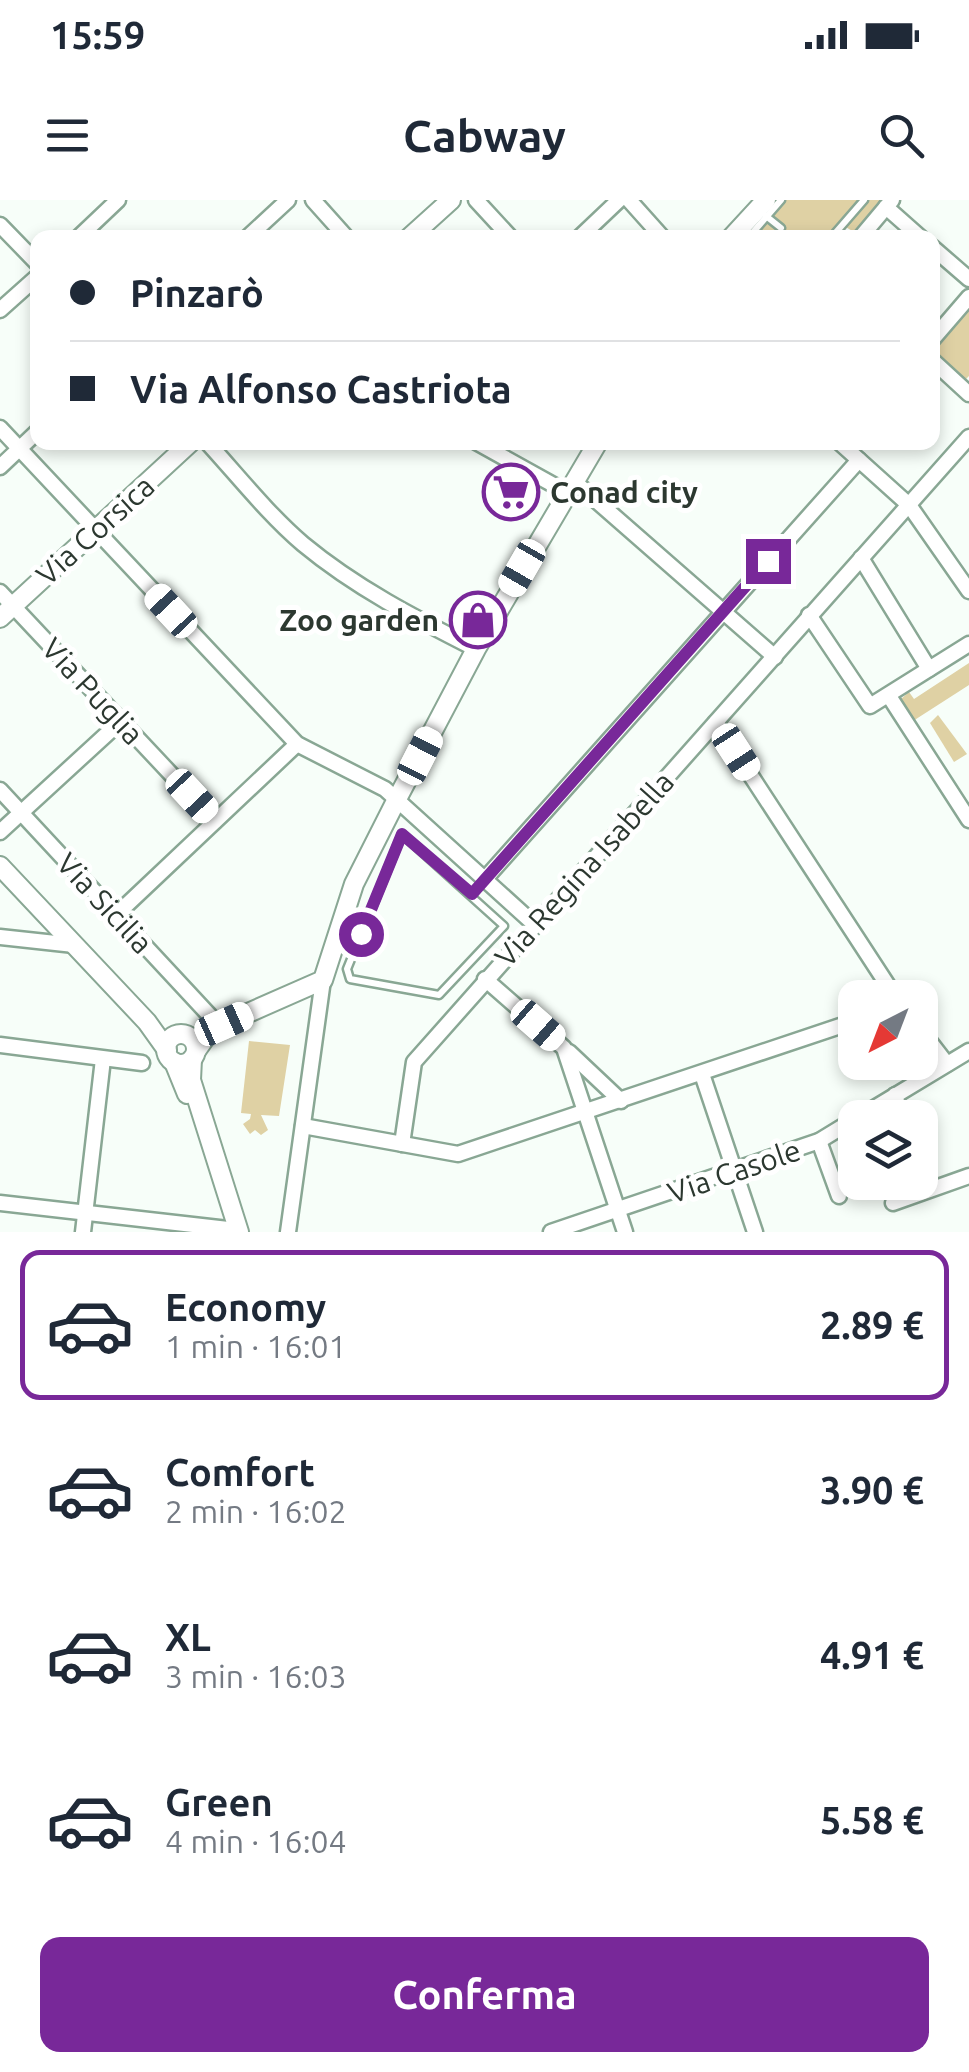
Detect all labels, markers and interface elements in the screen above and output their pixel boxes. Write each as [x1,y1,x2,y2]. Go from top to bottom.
text: 15:59 [50,14,145,56]
icon: menu [40,108,95,163]
icon: search [874,108,929,163]
text: Cabway [403,110,566,161]
text: Pinzarò [130,272,264,314]
text: Via Alfonso Castriota [130,368,512,410]
supermarket icon: Conad city [481,462,541,522]
street label: Via Corsica [29,468,161,592]
place label: Conad city [550,475,698,509]
car [494,535,550,601]
route end [746,539,791,584]
car [140,579,202,643]
shop icon: Zoo garden [448,590,508,650]
place label: Zoo garden [279,603,439,637]
street label: Via Puglia [35,631,151,751]
car [707,719,765,785]
car [393,722,447,790]
car [161,764,223,828]
street label: Via Regina Isabella [488,765,680,973]
street label: Via Sicilia [50,846,160,960]
route start [339,912,384,957]
north arrow [838,980,938,1080]
map controls [838,980,938,1200]
car [506,994,570,1056]
car [190,998,258,1050]
button: layers [838,1100,938,1200]
street label: Via Casole [663,1132,805,1210]
icon: car [45,1280,135,1370]
text: Economy [165,1286,326,1328]
text: 2.89 € [820,1304,924,1346]
text: 1 min · 16:01 [165,1328,347,1364]
icon: car [45,1445,135,1535]
text: Comfort [165,1451,315,1493]
text: 3.90 € [820,1469,924,1511]
text: 2 min · 16:02 [165,1493,347,1529]
icon: car [45,1610,135,1700]
text: XL [165,1616,211,1658]
text: 4.91 € [820,1634,924,1676]
text: 3 min · 16:03 [165,1658,347,1694]
icon: car [45,1775,135,1865]
text: Green [165,1781,273,1823]
text: 5.58 € [820,1799,924,1841]
text: 4 min · 16:04 [165,1823,347,1859]
button: Conferma [40,1937,929,2052]

